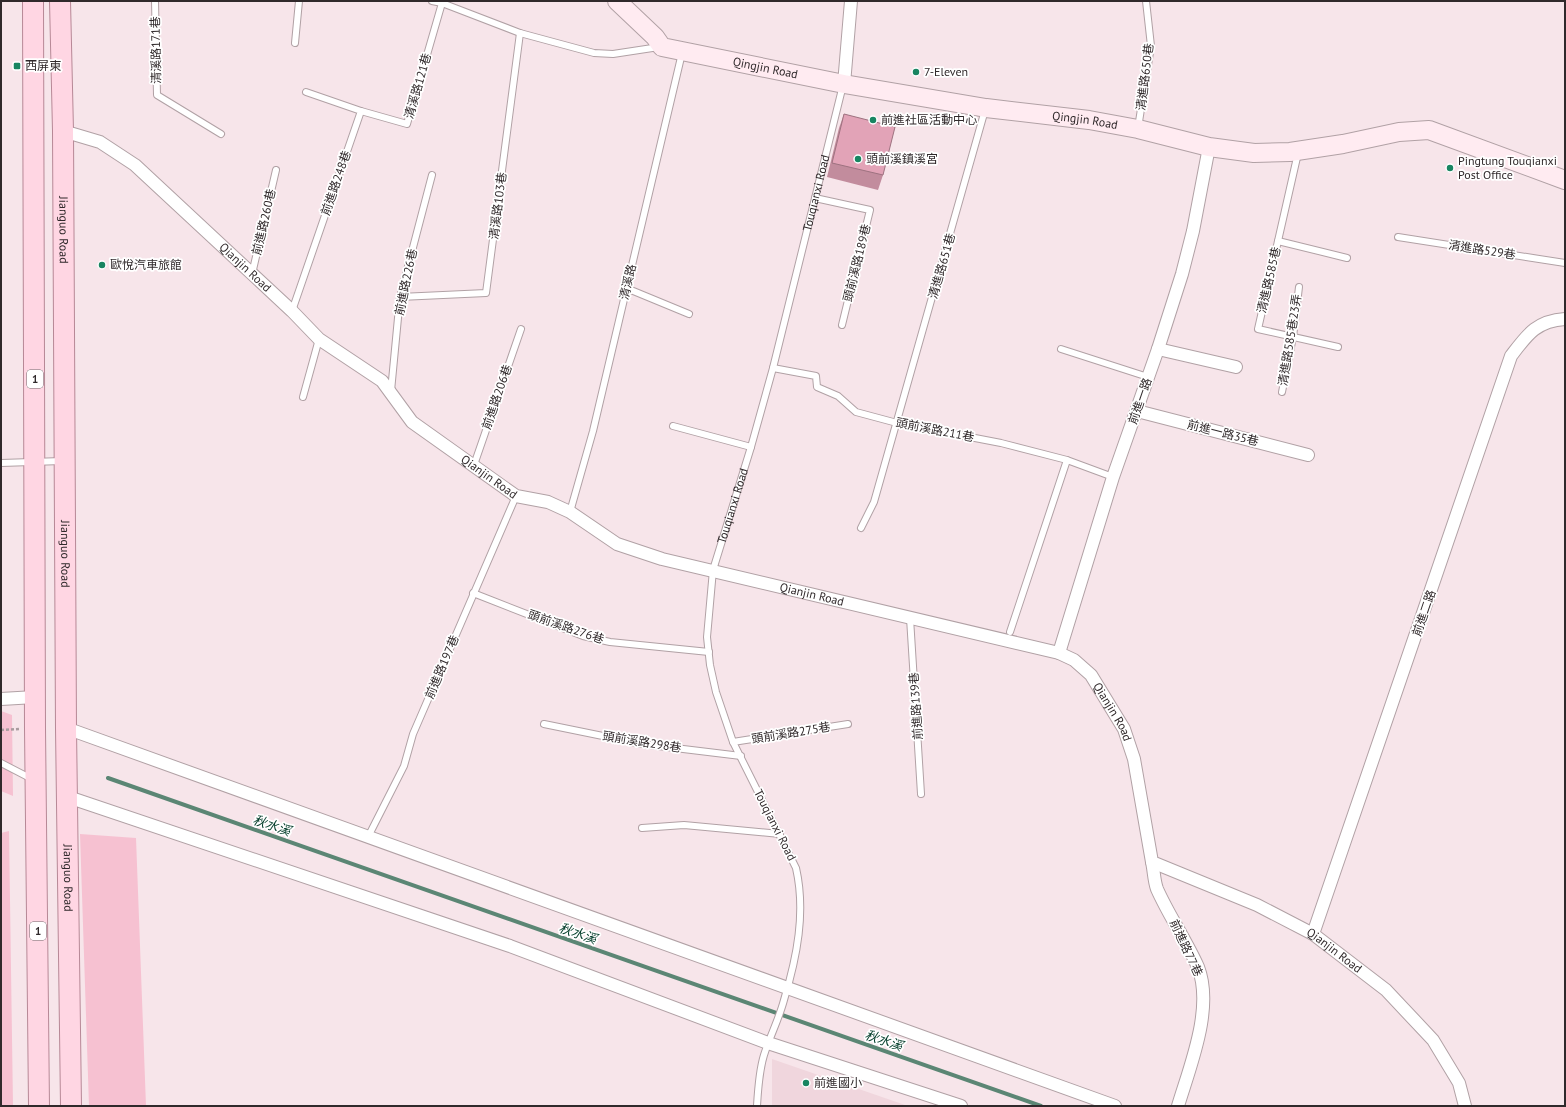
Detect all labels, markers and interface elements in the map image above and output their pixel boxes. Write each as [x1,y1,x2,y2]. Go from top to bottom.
street label: 清溪路171巷 [147,16,164,84]
street label: 清進路650巷 [1133,42,1156,111]
street label: 清溪路121巷 [401,51,434,120]
street label: Qingjin Road [732,54,799,81]
place label: 西屏東 [25,58,61,73]
marker: 西屏東 [12,61,22,71]
place label: 7-Eleven [924,64,968,79]
marker: 7-Eleven [911,67,921,77]
street label: Qingjin Road [1051,108,1119,132]
place label: 前進社區活動中心 [881,112,977,127]
marker: 前進社區活動中心 [868,115,878,125]
street label: 前進路248巷 [317,148,354,217]
place label: 頭前溪鎮溪宮 [866,151,938,166]
street label: Touqianxi Road [799,153,832,233]
place label: Pingtung Touqianxi Post Office [1458,153,1557,182]
marker: 頭前溪鎮溪宮 [853,154,863,164]
marker: Pingtung Touqianxi Post Office [1445,163,1455,173]
street label: 清溪路103巷 [486,171,509,240]
street label: 前進路260巷 [249,187,278,257]
street label: Jianguo Road [56,195,72,264]
street label: 頭前溪路189巷 [840,222,873,303]
street label: 清進路651巷 [925,231,958,300]
street label: 清進路529巷 [1448,237,1517,262]
street label: Qianjin Road [216,239,275,295]
street label: 清進路585巷 [1254,245,1283,315]
street label: 前進路226巷 [391,247,420,317]
place label: 歐悅汽車旅館 [110,257,182,272]
marker: 歐悅汽車旅館 [97,260,107,270]
street label: 清溪路 [616,263,639,301]
street label: 清進路585巷23弄 [1275,293,1304,387]
street label: 前進路206巷 [478,362,515,431]
road number: 1 [27,370,43,388]
street label: 前進一路 [1125,376,1154,426]
street label: 頭前溪路211巷 [895,415,976,444]
street label: 前進一路35巷 [1186,416,1260,449]
street label: Qianjin Road [458,451,521,502]
street label: Touqianxi Road [714,466,751,545]
street label: Jianguo Road [58,519,73,588]
street label: Qianjin Road [778,579,846,609]
street label: 前進二路 [1409,588,1438,638]
street label: 頭前溪路276巷 [526,606,606,647]
street label: 前進路197巷 [421,633,462,701]
street label: 前進路139巷 [906,672,925,740]
street label: Qianjin Road [1090,679,1136,743]
street label: 頭前溪路275巷 [750,719,831,746]
street label: 頭前溪路298巷 [602,728,683,755]
street label: Touqianxi Road [751,787,800,863]
water label: 秋水溪 [251,811,295,841]
street label: Jianguo Road [61,843,76,912]
street label: 前進路77巷 [1167,917,1206,979]
water label: 秋水溪 [557,919,601,949]
road number: 1 [30,922,46,940]
street label: Qianjin Road [1304,924,1365,976]
water label: 秋水溪 [863,1026,907,1056]
place label: 前進國小 [814,1075,862,1090]
marker: 前進國小 [801,1078,811,1088]

